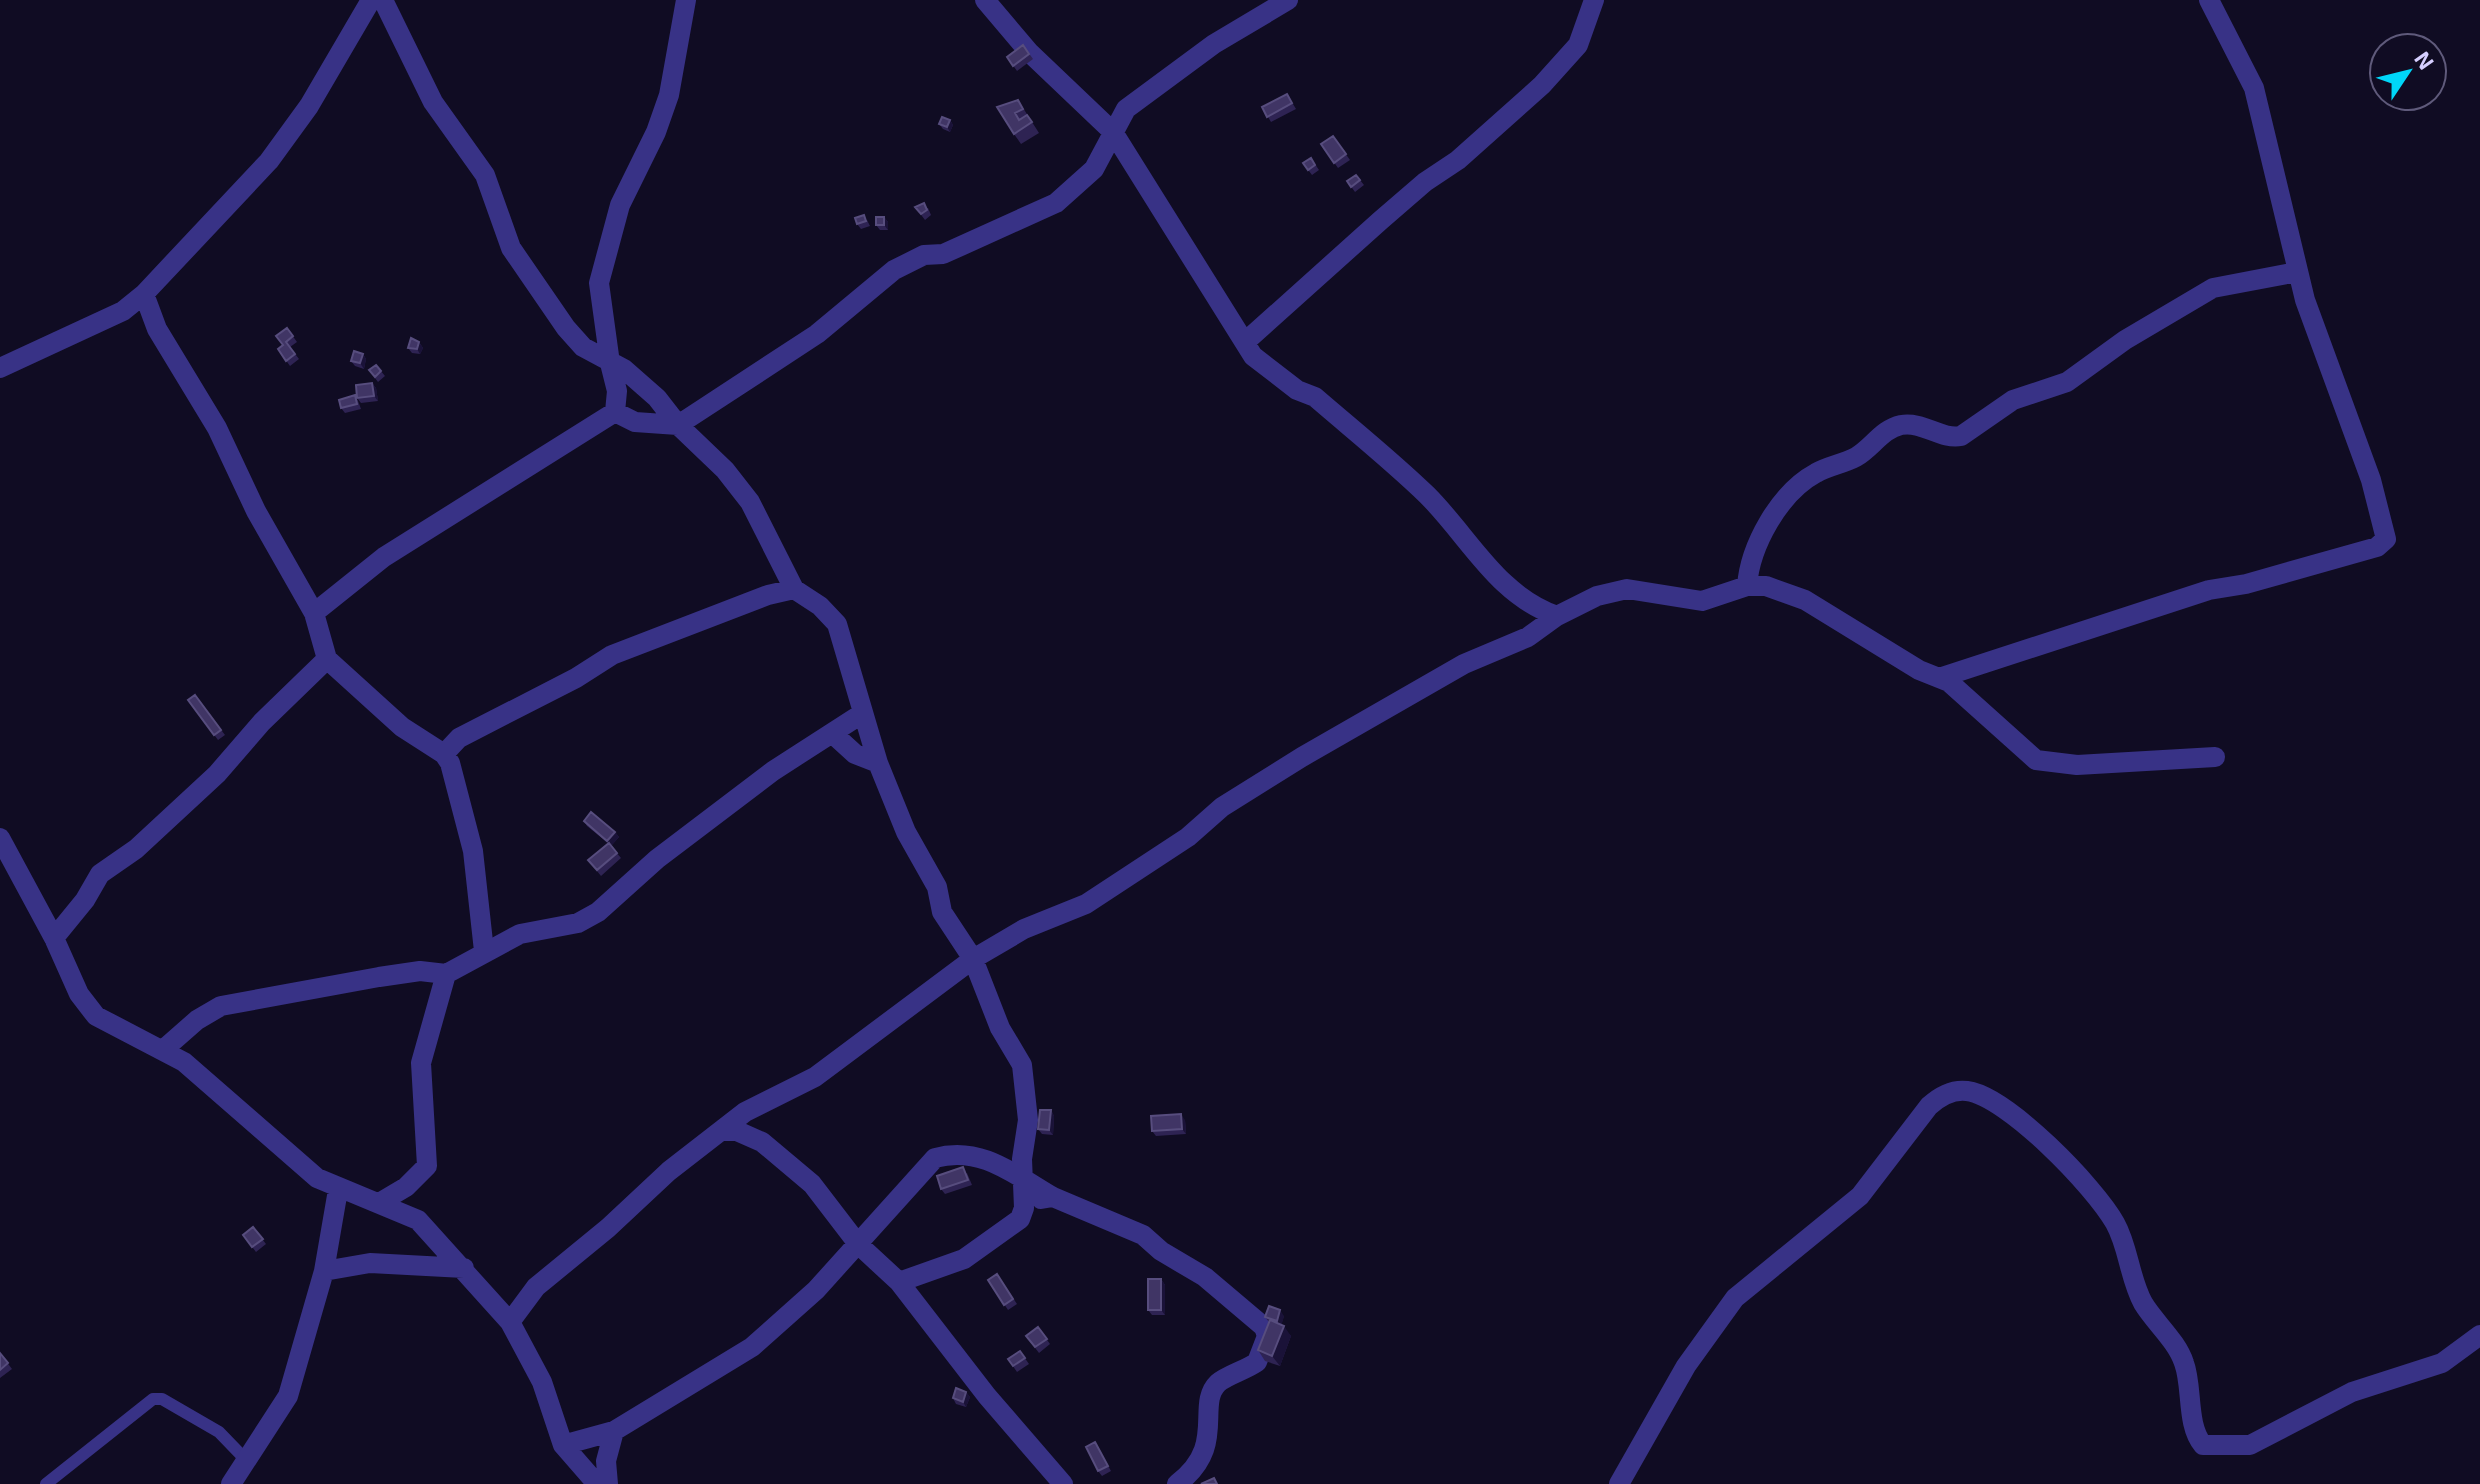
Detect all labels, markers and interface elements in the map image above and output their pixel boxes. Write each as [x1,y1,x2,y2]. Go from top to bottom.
north arrow [2368,32,2448,112]
text: N [2410,46,2440,74]

